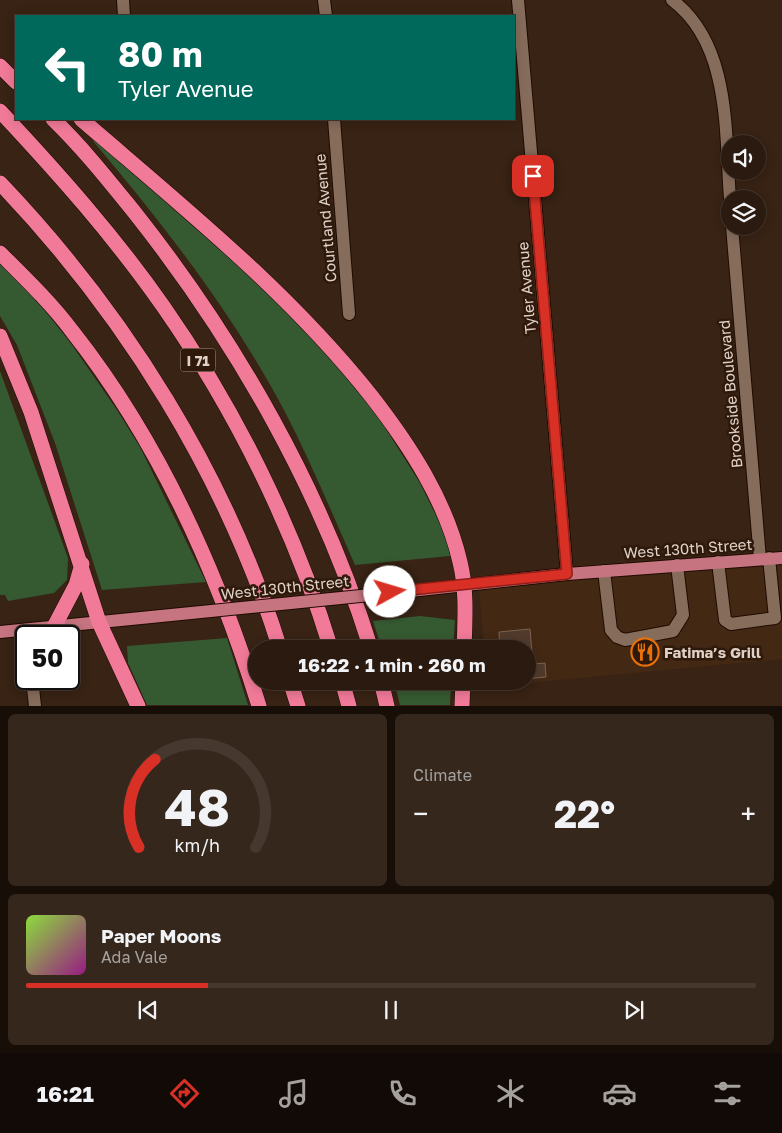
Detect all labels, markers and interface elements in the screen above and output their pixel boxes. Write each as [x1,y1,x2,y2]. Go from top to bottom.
text: 80 m [118,33,203,75]
icon: left [35,35,100,100]
text: Tyler Avenue [118,75,254,102]
map controls [721,135,766,235]
button: sound [721,135,766,180]
street label: Courtland Avenue [310,153,340,283]
pin [512,155,554,197]
icon: arrive [519,162,547,190]
button: layers [721,190,766,235]
street label: Tyler Avenue [513,241,539,335]
street label: Brookside Boulevard [715,319,745,469]
road number: I 71 [180,348,216,372]
street label: West 130th Street [623,535,753,561]
position arrow [363,565,415,617]
street label: West 130th Street [220,571,350,603]
speed limit sign: 50 [15,625,80,690]
restaurant icon: Fatima’s Grill [630,637,660,667]
place label: Fatima’s Grill [664,643,761,661]
text: 16:22 · 1 min · 260 m [298,653,486,676]
text: Climate [413,765,472,785]
text: 48 [165,775,230,837]
text: 22° [554,791,615,836]
text: − [413,797,428,830]
text: + [741,797,756,830]
text: km/h [175,834,220,856]
text: Paper Moons [101,924,221,947]
text: Ada Vale [101,947,167,967]
icon: previous [134,996,162,1024]
icon: pause [377,996,405,1024]
icon: next [620,996,648,1024]
icon: directions [167,1076,202,1111]
icon: music [276,1076,311,1111]
icon: phone [385,1076,420,1111]
icon: climate [493,1076,528,1111]
icon: car [602,1076,637,1111]
icon: filters [710,1076,745,1111]
text: 16:21 [37,1080,94,1107]

